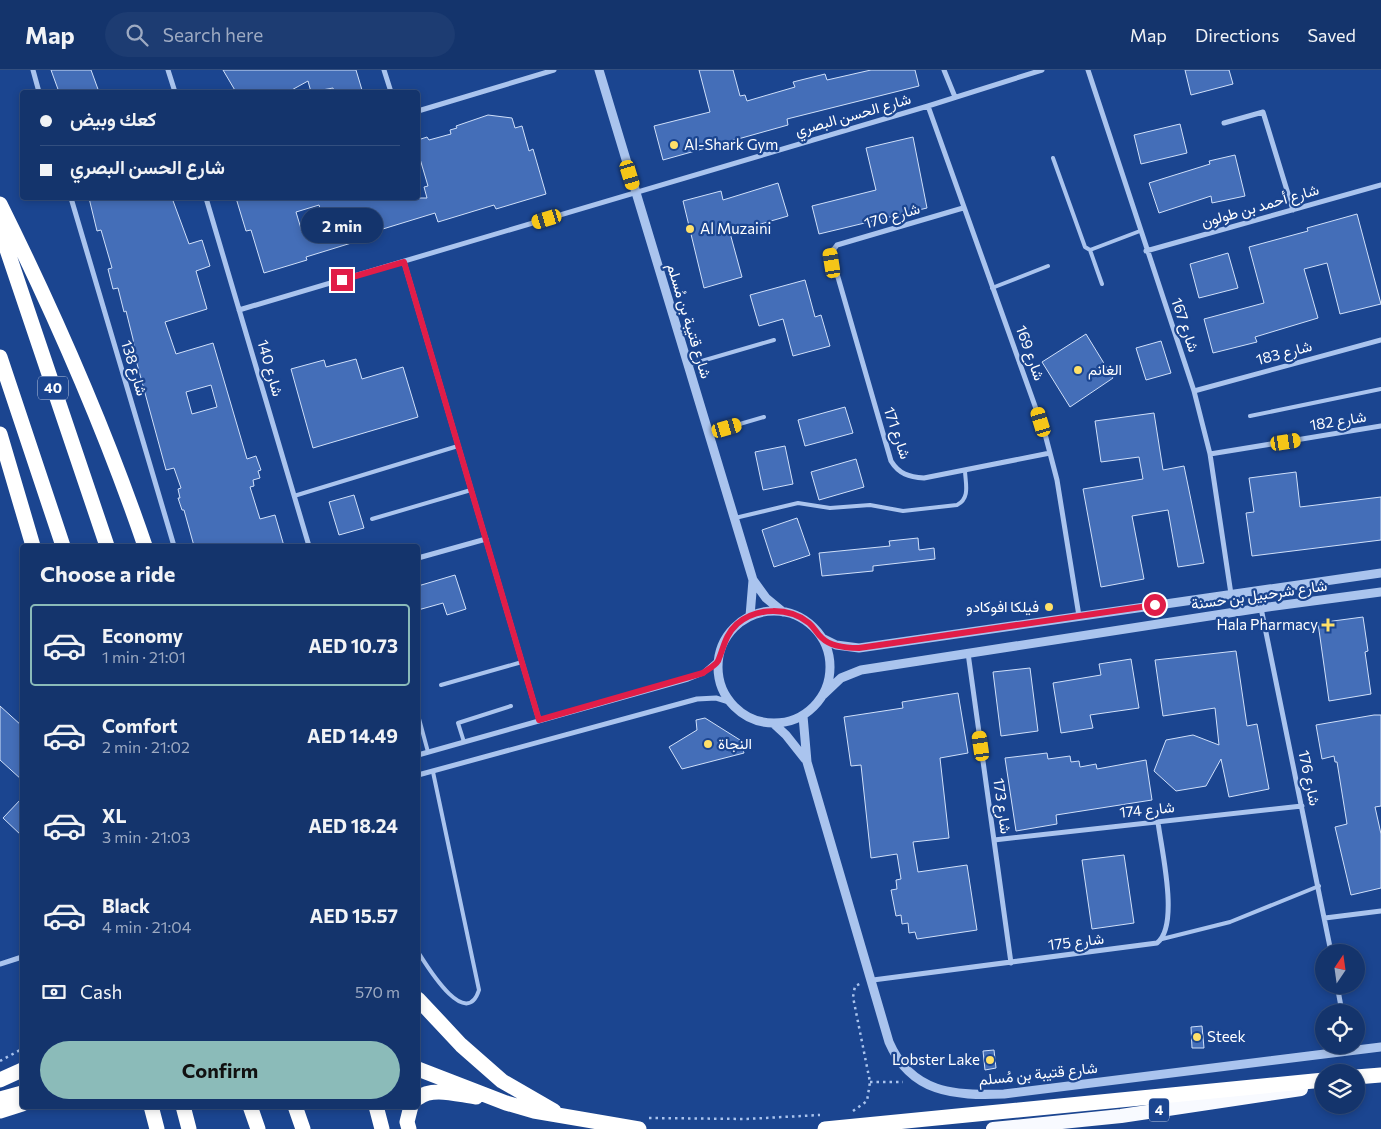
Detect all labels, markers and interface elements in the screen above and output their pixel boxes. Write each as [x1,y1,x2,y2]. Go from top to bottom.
search box [105,12,455,57]
text: Map [25,20,75,49]
icon: search [123,21,151,49]
text: Search here [163,23,263,46]
text: Map [1130,24,1167,46]
text: Directions [1195,24,1279,46]
text: Saved [1307,24,1356,46]
street label: شارع الحسن البصري [793,89,914,144]
text: كعك وبيض [70,107,156,130]
place label: Al-Shark Gym [684,135,778,153]
marker: Al-Shark Gym [668,139,680,151]
text: شارع الحسن البصري [70,155,225,178]
car [618,158,641,192]
street label: شارع أحمد بن طولون [1199,180,1322,233]
street label: شارع 170 [862,198,923,234]
car [530,207,563,231]
callout: 2 min [301,208,383,242]
text: 2 min [322,216,362,235]
place label: Al Muzaini [700,219,771,237]
marker: Al Muzaini [684,223,696,235]
car [822,247,841,279]
street label: شارع قتيبة بن مُسلم [661,261,716,382]
route end [331,269,353,291]
street label: شارع 167 [1165,295,1204,355]
street label: شارع 169 [1010,323,1049,384]
street label: شارع 183 [1254,336,1315,371]
street label: شارع 140 [251,337,288,399]
street label: شارع 138 [115,338,152,399]
place label: الغانم [1088,360,1122,380]
marker: الغانم [1072,364,1084,376]
road number: 40 [38,376,68,400]
street label: شارع 171 [878,404,915,462]
car [1029,405,1052,439]
street label: شارع 182 [1308,407,1368,436]
car [710,417,743,439]
car [1270,432,1301,452]
text: Choose a ride [40,560,175,587]
street label: شارع شرحبيل بن حسنة [1190,576,1329,615]
route start [1144,594,1166,616]
place label: فيلكا افوكادو [966,597,1039,616]
marker: فيلكا افوكادو [1043,601,1055,613]
place label: Hala Pharmacy [1216,615,1318,633]
marker: Hala Pharmacy [1322,619,1334,631]
icon: car [42,623,87,668]
text: Economy [102,624,183,647]
text: AED 10.73 [308,634,398,657]
text: 1 min · 21:01 [102,647,186,666]
icon: car [42,713,87,758]
text: Comfort [102,714,178,737]
text: AED 14.49 [307,724,398,747]
car [971,730,990,762]
place label: النجاة [718,734,752,753]
text: 2 min · 21:02 [102,737,190,756]
marker: النجاة [702,738,714,750]
street label: شارع 176 [1292,748,1325,808]
street label: شارع 173 [987,777,1016,835]
street label: شارع 174 [1118,797,1176,824]
icon: car [42,803,87,848]
text: XL [102,804,127,827]
text: AED 18.24 [308,814,398,837]
text: 3 min · 21:03 [102,827,190,846]
icon: car [42,893,87,938]
text: Black [102,894,150,917]
text: AED 15.57 [309,904,398,927]
text: 4 min · 21:04 [102,917,191,936]
street label: شارع 175 [1047,929,1105,956]
north arrow [1315,944,1365,994]
map controls [1315,944,1365,1114]
icon: cash [40,978,68,1006]
text: Cash [80,980,122,1003]
text: 570 m [355,982,400,1001]
button: locate [1315,1004,1365,1054]
place label: Steek [1207,1027,1246,1045]
marker: Steek [1191,1031,1203,1043]
button: Confirm [40,1041,400,1099]
place label: Lobster Lake [892,1050,980,1068]
marker: Lobster Lake [984,1054,996,1066]
street label: شارع قتيبة بن مُسلم [977,1058,1099,1091]
button: layers [1315,1064,1365,1114]
road number: 4 [1149,1098,1169,1122]

